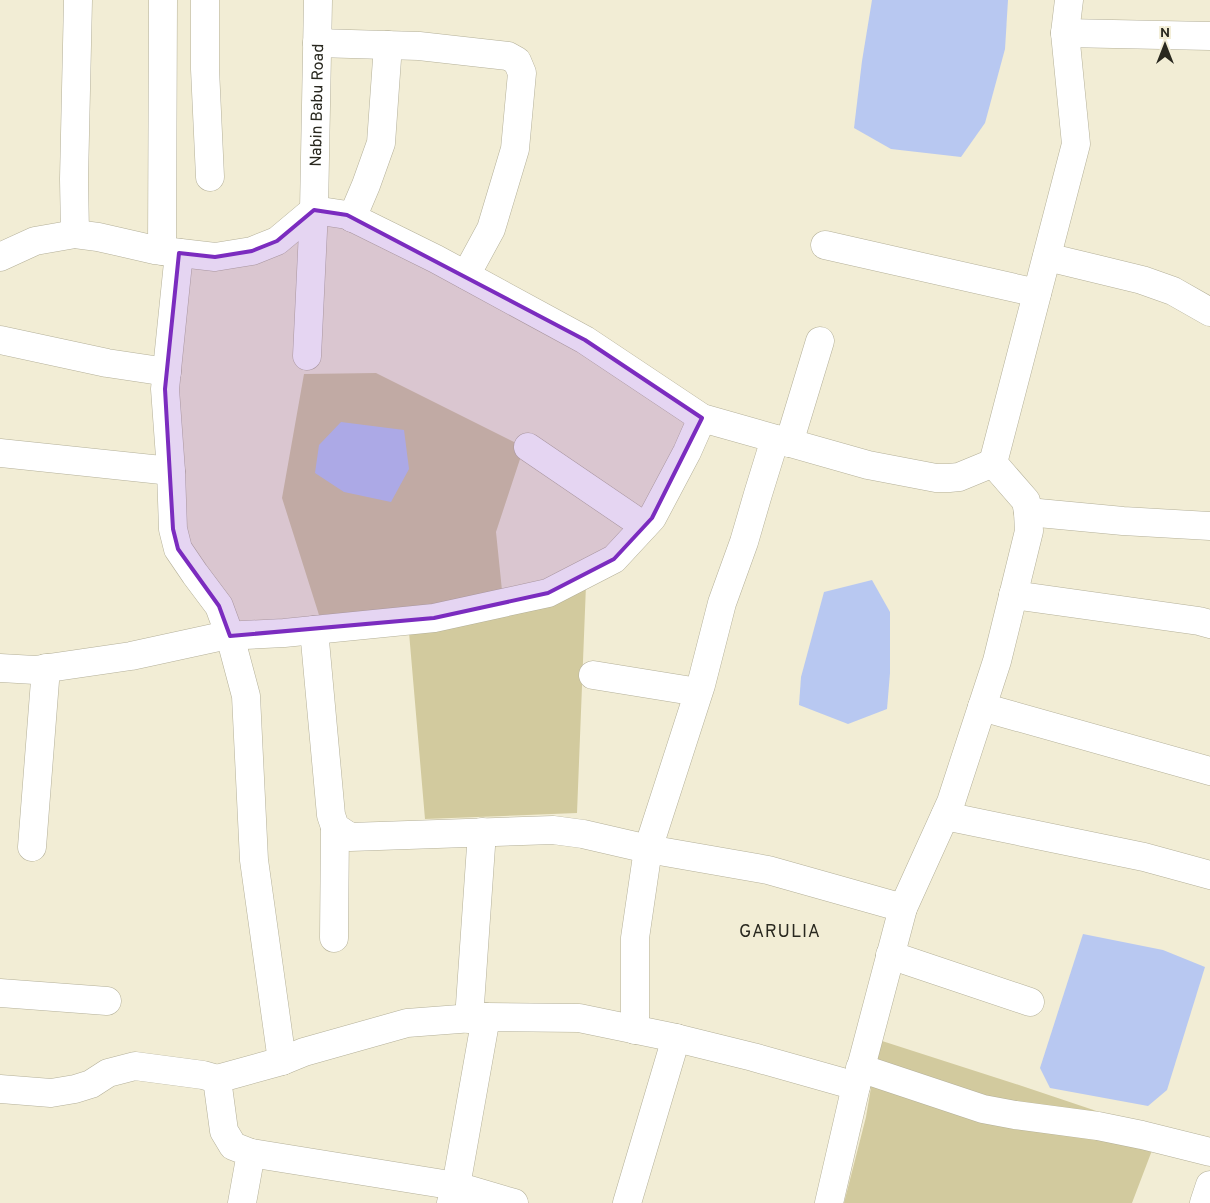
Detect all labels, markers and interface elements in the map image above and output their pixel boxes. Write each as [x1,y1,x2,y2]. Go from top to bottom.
north arrow [1140,20,1190,70]
text: N [1160,25,1170,42]
street label: Nabin Babu Road [307,44,329,167]
district label: GARULIA [739,921,821,944]

